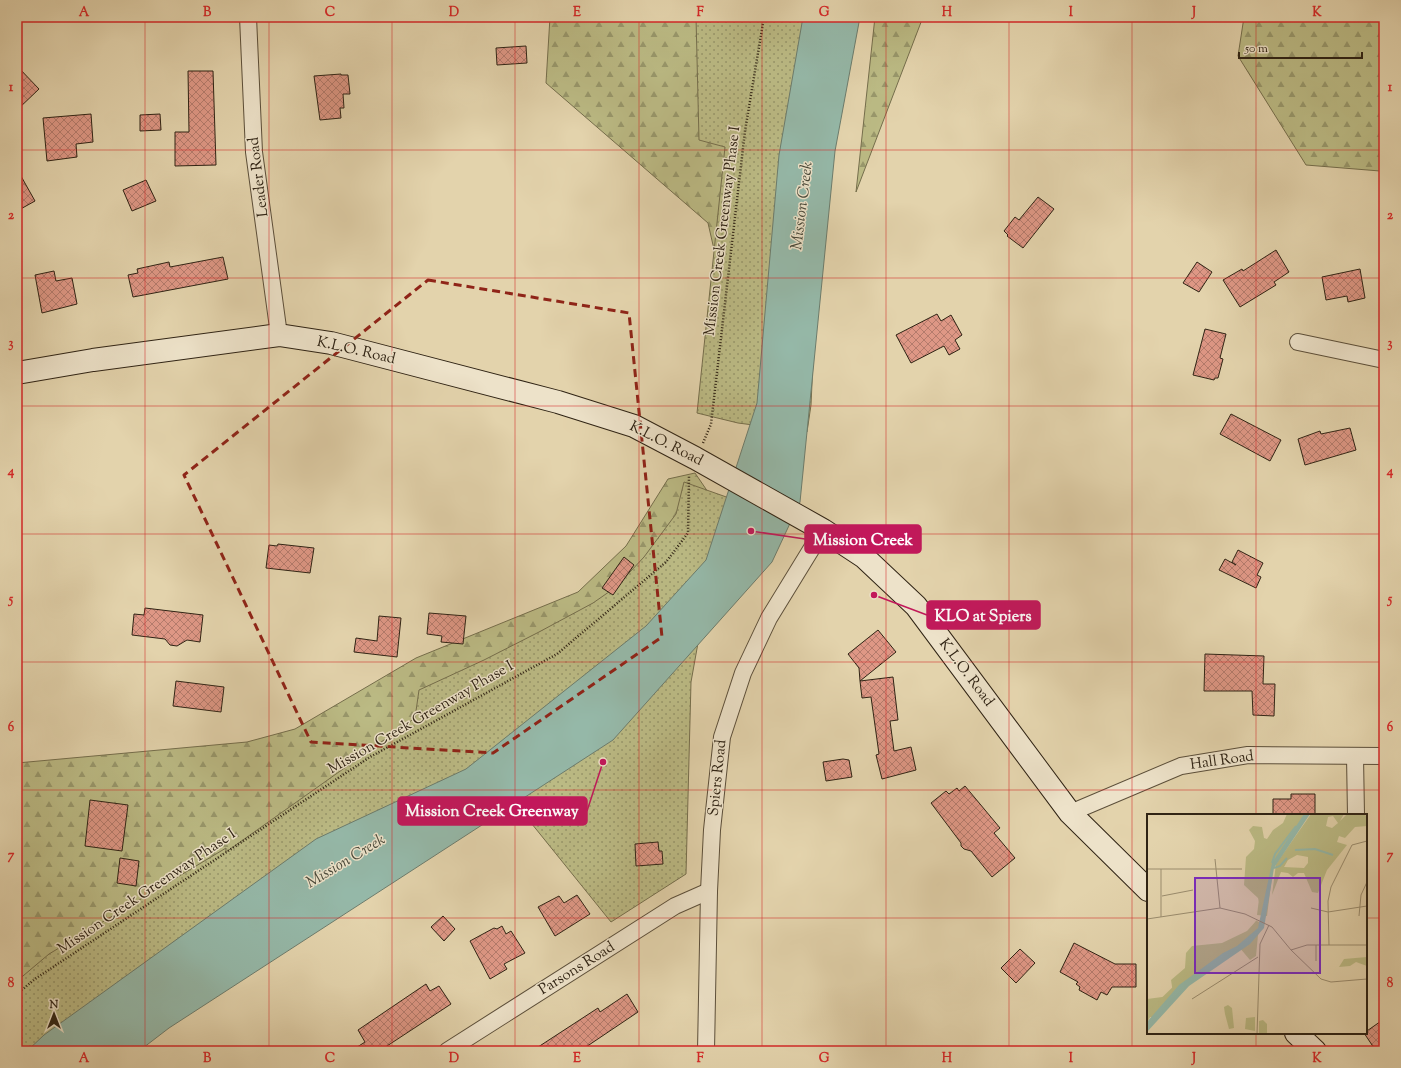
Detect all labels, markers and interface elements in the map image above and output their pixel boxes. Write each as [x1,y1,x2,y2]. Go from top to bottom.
text: A [79,4,90,22]
text: B [203,4,212,22]
text: C [325,4,335,22]
text: D [449,4,459,22]
text: E [573,4,581,22]
text: F [696,4,704,22]
text: G [819,4,830,22]
text: H [942,4,953,22]
text: I [1069,4,1074,22]
text: J [1191,4,1196,22]
text: K [1312,4,1322,22]
scale bar [1239,34,1362,60]
text: 50 m [1244,40,1268,58]
text: 1 [9,79,14,97]
text: 1 [1388,79,1393,97]
street label: Mission Creek Greenway Phase I [700,125,746,337]
street label: Leader Road [244,135,274,218]
water label: Mission Creek [786,160,820,252]
text: 2 [8,207,15,225]
text: 2 [1387,207,1394,225]
street label: K.L.O. Road [315,332,398,370]
text: 3 [8,335,14,353]
text: 3 [1387,335,1393,353]
street label: K.L.O. Road [626,416,707,472]
text: 4 [7,463,15,481]
text: 4 [1386,463,1394,481]
callout: Mission Creek [805,525,921,553]
text: Mission Creek [813,530,913,553]
text: 5 [8,591,14,609]
text: 5 [1387,591,1393,609]
callout: KLO at Spiers [927,601,1040,629]
text: KLO at Spiers [934,606,1032,629]
street label: K.L.O. Road [933,635,999,712]
street label: Mission Creek Greenway Phase I [324,656,518,780]
text: 6 [8,719,15,737]
text: 6 [1387,719,1394,737]
street label: Spiers Road [704,738,733,817]
street label: Hall Road [1189,746,1256,776]
callout: Mission Creek Greenway [398,797,587,825]
text: Mission Creek Greenway [405,801,579,824]
inset map [1147,814,1367,1034]
street label: Mission Creek Greenway Phase I [54,824,240,960]
water label: Mission Creek [302,829,390,895]
text: 7 [8,847,15,865]
text: 7 [1387,847,1394,865]
street label: Parsons Road [535,937,620,1001]
text: 8 [8,975,15,993]
text: 8 [1387,975,1394,993]
north arrow [34,994,74,1034]
text: N [49,997,59,1013]
text: A [79,1050,90,1068]
text: B [203,1050,212,1068]
text: C [325,1050,335,1068]
text: D [449,1050,459,1068]
text: E [573,1050,581,1068]
text: F [696,1050,704,1068]
text: G [819,1050,830,1068]
text: H [942,1050,953,1068]
text: I [1069,1050,1074,1068]
text: J [1191,1050,1196,1068]
text: K [1312,1050,1322,1068]

